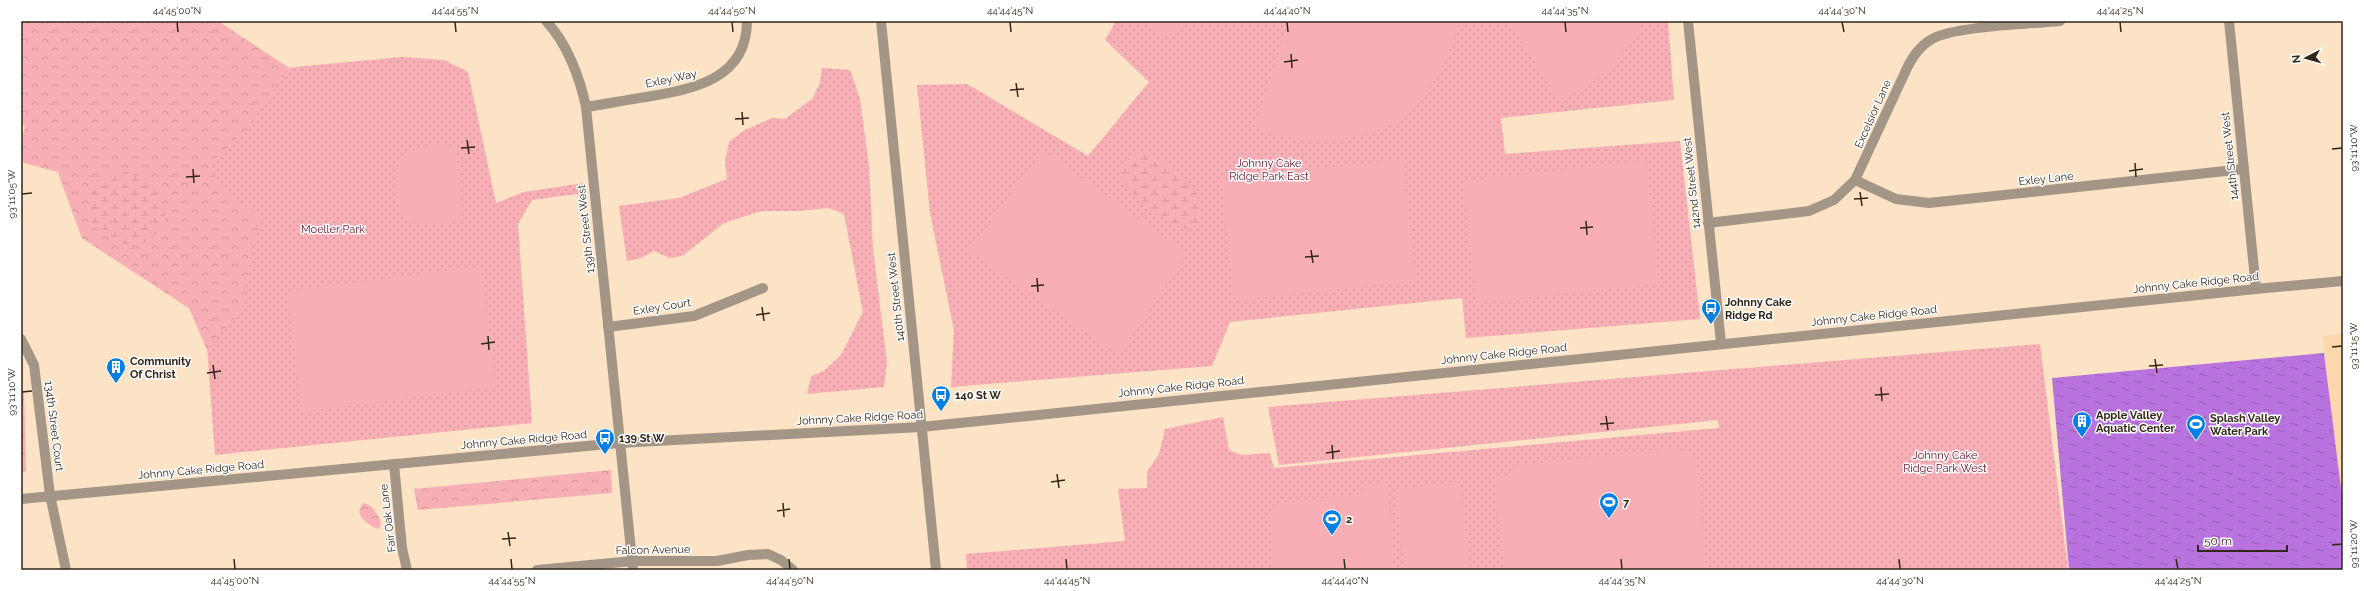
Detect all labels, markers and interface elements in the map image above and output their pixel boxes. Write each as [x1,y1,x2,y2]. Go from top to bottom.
text: 44°45'00"N [153,5,201,16]
text: 44°44'55"N [432,5,478,16]
text: 44°44'50"N [708,5,756,16]
text: 44°44'45"N [987,5,1033,16]
text: 44°44'40"N [1264,5,1310,16]
text: 44°44'35"N [1542,5,1588,16]
text: 44°44'30"N [1818,5,1866,16]
text: 44°44'25"N [2097,5,2143,16]
north arrow [2286,38,2326,78]
text: N [2290,54,2303,64]
street label: Exley Way [644,67,698,91]
street label: Excelsior Lane [1852,77,1894,150]
street label: 144th Street West [2219,111,2241,201]
text: 93°11'10"W [2348,124,2359,172]
street label: 142nd Street West [1681,136,1703,229]
park label: Johnny Cake Ridge Park East [1229,157,1309,183]
text: 93°11'05"W [6,169,17,218]
street label: Exley Lane [2018,170,2075,188]
street label: 139th Street West [575,184,597,274]
park label: Moeller Park [301,223,365,236]
street label: 140th Street West [885,252,907,342]
street label: Johnny Cake Ridge Road [2132,270,2260,296]
street label: Exley Court [632,296,692,318]
place label: Johnny Cake Ridge Rd [1725,296,1792,322]
bus stop icon: Johnny Cake Ridge Rd [1700,297,1722,325]
street label: Johnny Cake Ridge Road [1810,303,1938,329]
text: 93°11'15"W [2348,322,2359,370]
street label: Johnny Cake Ridge Road [1440,341,1568,367]
place label: Community Of Christ [130,355,191,381]
building icon: Community Of Christ [105,356,127,384]
text: 93°11'10"W [6,368,17,416]
street label: Johnny Cake Ridge Road [1117,374,1245,400]
street label: 134th Street Court [42,380,66,472]
bus stop icon: 140 St W [930,384,952,412]
place label: 140 St W [955,389,1001,402]
street label: Johnny Cake Ridge Road [797,408,924,428]
place label: Apple Valley Aquatic Center [2096,409,2176,435]
building icon: Apple Valley Aquatic Center [2071,410,2093,438]
place label: Splash Valley Water Park [2210,412,2280,438]
sports icon: Splash Valley Water Park [2185,413,2207,441]
bus stop icon: 139 St W [594,427,616,455]
street label: Johnny Cake Ridge Road [460,428,588,452]
place label: 139 St W [619,432,665,445]
park label: Johnny Cake Ridge Park West [1903,449,1987,475]
street label: Johnny Cake Ridge Road [137,458,265,482]
street label: Fair Oak Lane [377,483,399,553]
sports icon: 7 [1598,491,1620,519]
place label: 7 [1623,496,1630,509]
sports icon: 2 [1321,508,1343,536]
place label: 2 [1346,513,1352,526]
text: 93°11'20"W [2348,519,2359,568]
scale bar [2198,527,2287,553]
text: 50 m [2204,534,2232,548]
street label: Falcon Avenue [616,543,691,557]
text: 44°45'00"N [211,575,259,586]
text: 44°44'55"N [489,575,535,586]
text: 44°44'50"N [766,575,814,586]
text: 44°44'45"N [1044,575,1090,586]
text: 44°44'40"N [1322,575,1368,586]
text: 44°44'35"N [1599,575,1645,586]
text: 44°44'30"N [1876,575,1924,586]
text: 44°44'25"N [2155,575,2201,586]

